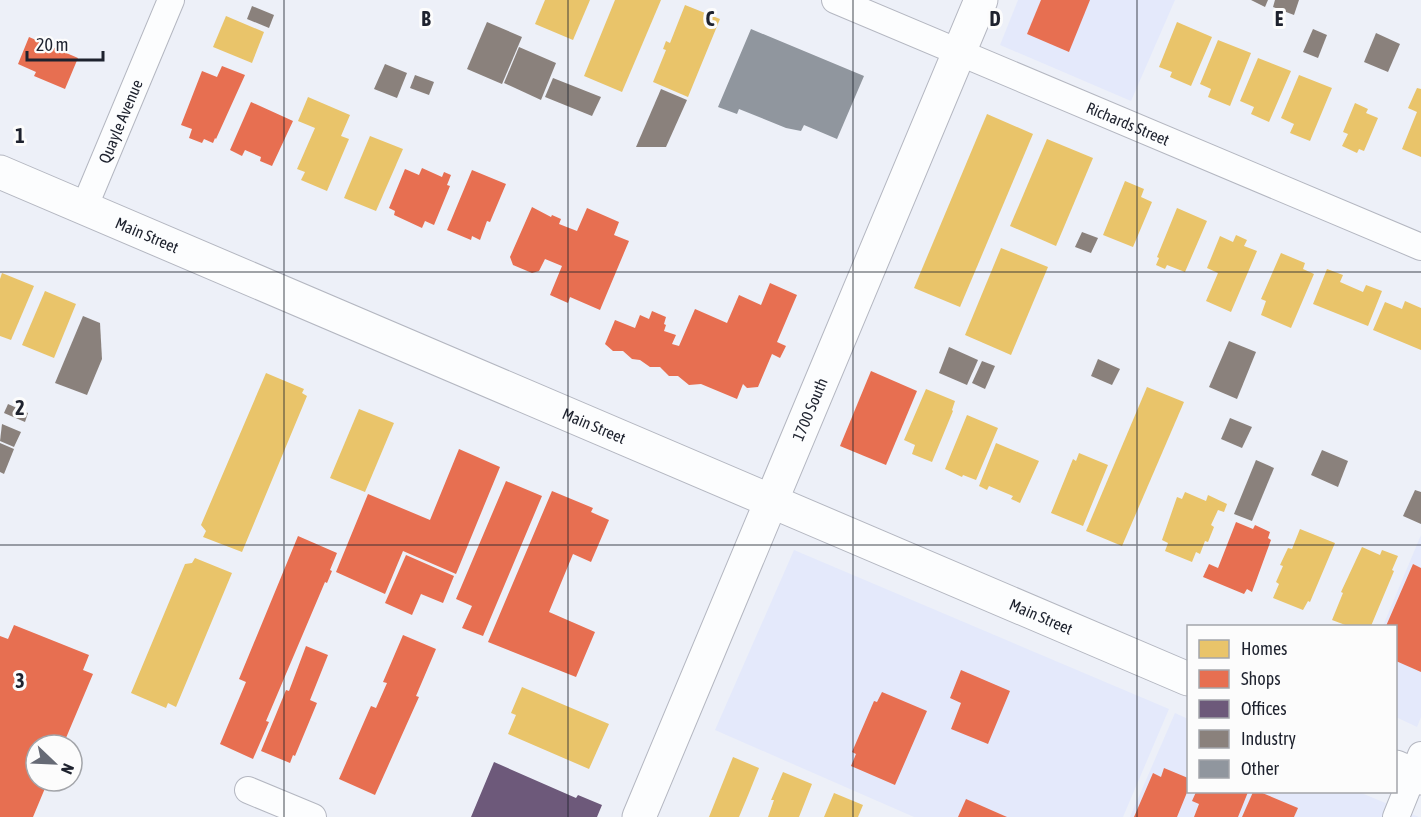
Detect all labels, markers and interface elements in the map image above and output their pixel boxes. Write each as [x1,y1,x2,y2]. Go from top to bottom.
text: B [421,7,431,30]
text: C [706,7,715,30]
text: D [989,7,1001,30]
text: E [1275,7,1284,30]
scale bar [27,24,104,62]
text: 20 m [36,34,68,55]
street label: Quayle Avenue [95,77,146,166]
street label: Richards Street [1084,98,1173,149]
text: 1 [15,124,25,147]
street label: Main Street [113,213,182,256]
street label: 1700 South [788,375,831,444]
text: 2 [15,396,25,419]
street label: Main Street [560,404,629,447]
street label: Main Street [1007,595,1076,638]
legend [1187,625,1397,793]
text: Homes [1241,638,1287,659]
text: Shops [1241,668,1281,689]
text: 3 [15,669,25,692]
text: Offices [1241,698,1287,719]
text: Industry [1241,728,1296,749]
north arrow [24,733,84,793]
text: Other [1241,758,1280,779]
text: N [58,761,78,777]

